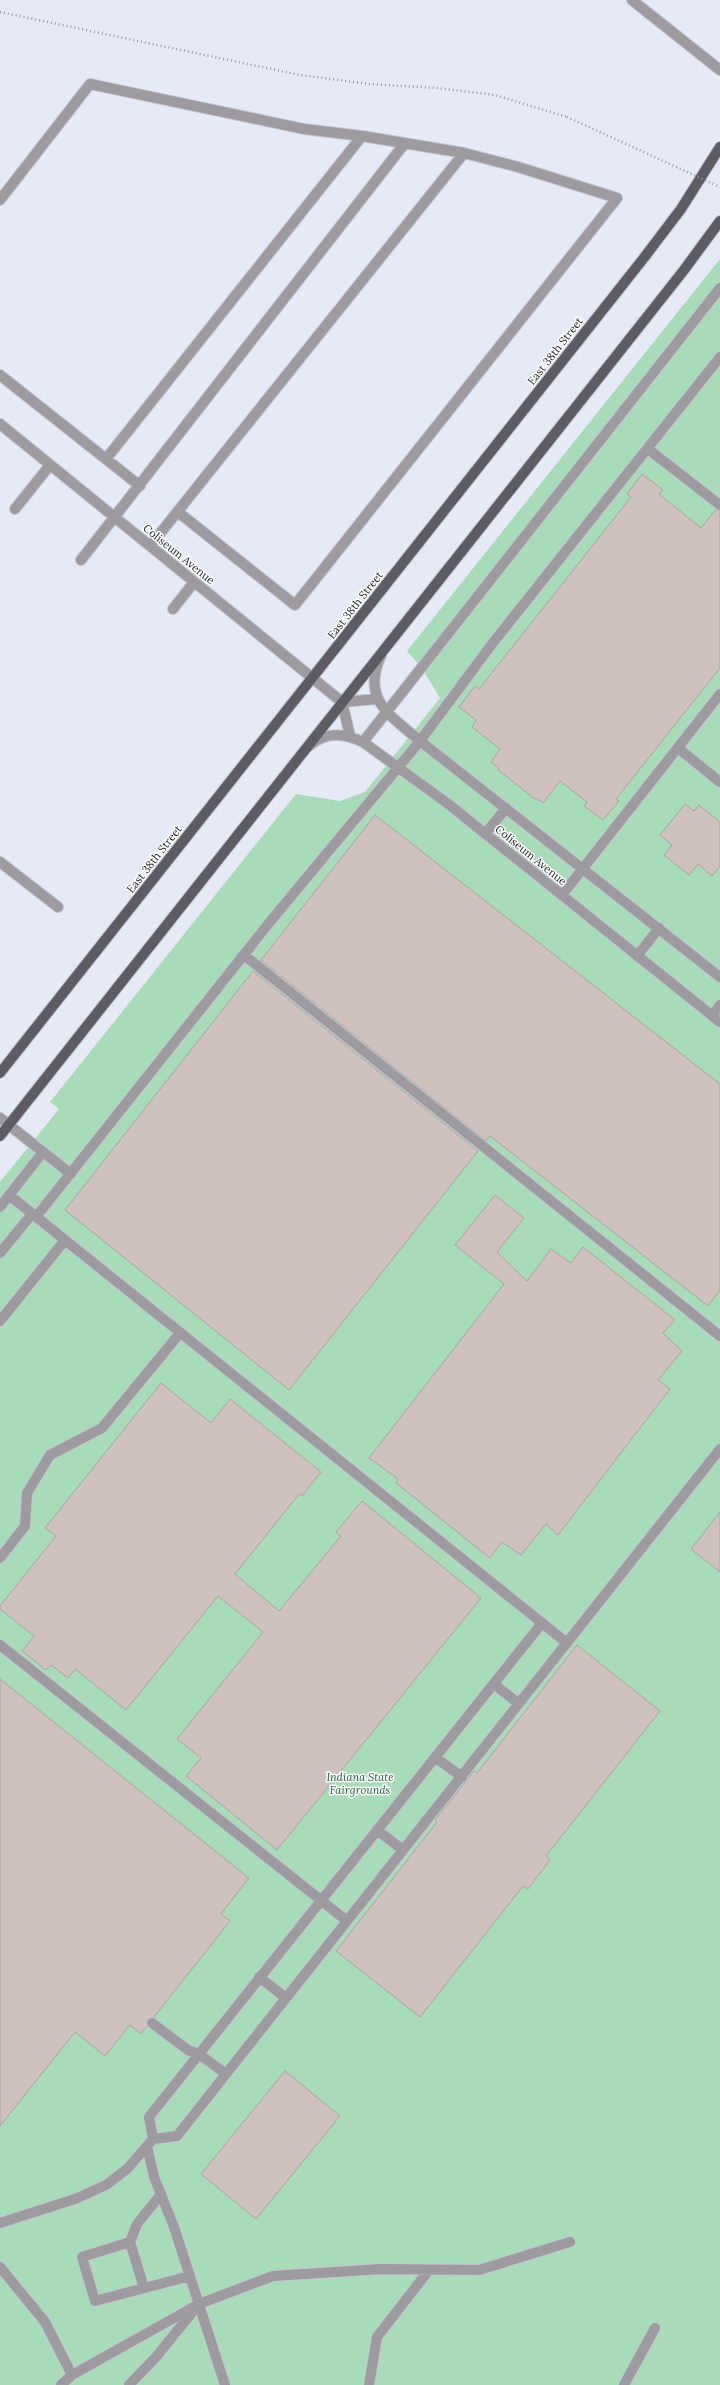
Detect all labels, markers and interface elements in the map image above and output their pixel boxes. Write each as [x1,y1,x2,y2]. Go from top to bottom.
street label: East 38th Street [524,314,586,388]
street label: Coliseum Avenue [140,521,218,587]
street label: East 38th Street [324,568,386,642]
street label: East 38th Street [123,822,185,896]
street label: Coliseum Avenue [492,822,570,888]
park label: Indiana State Fairgrounds [326,1770,394,1797]

